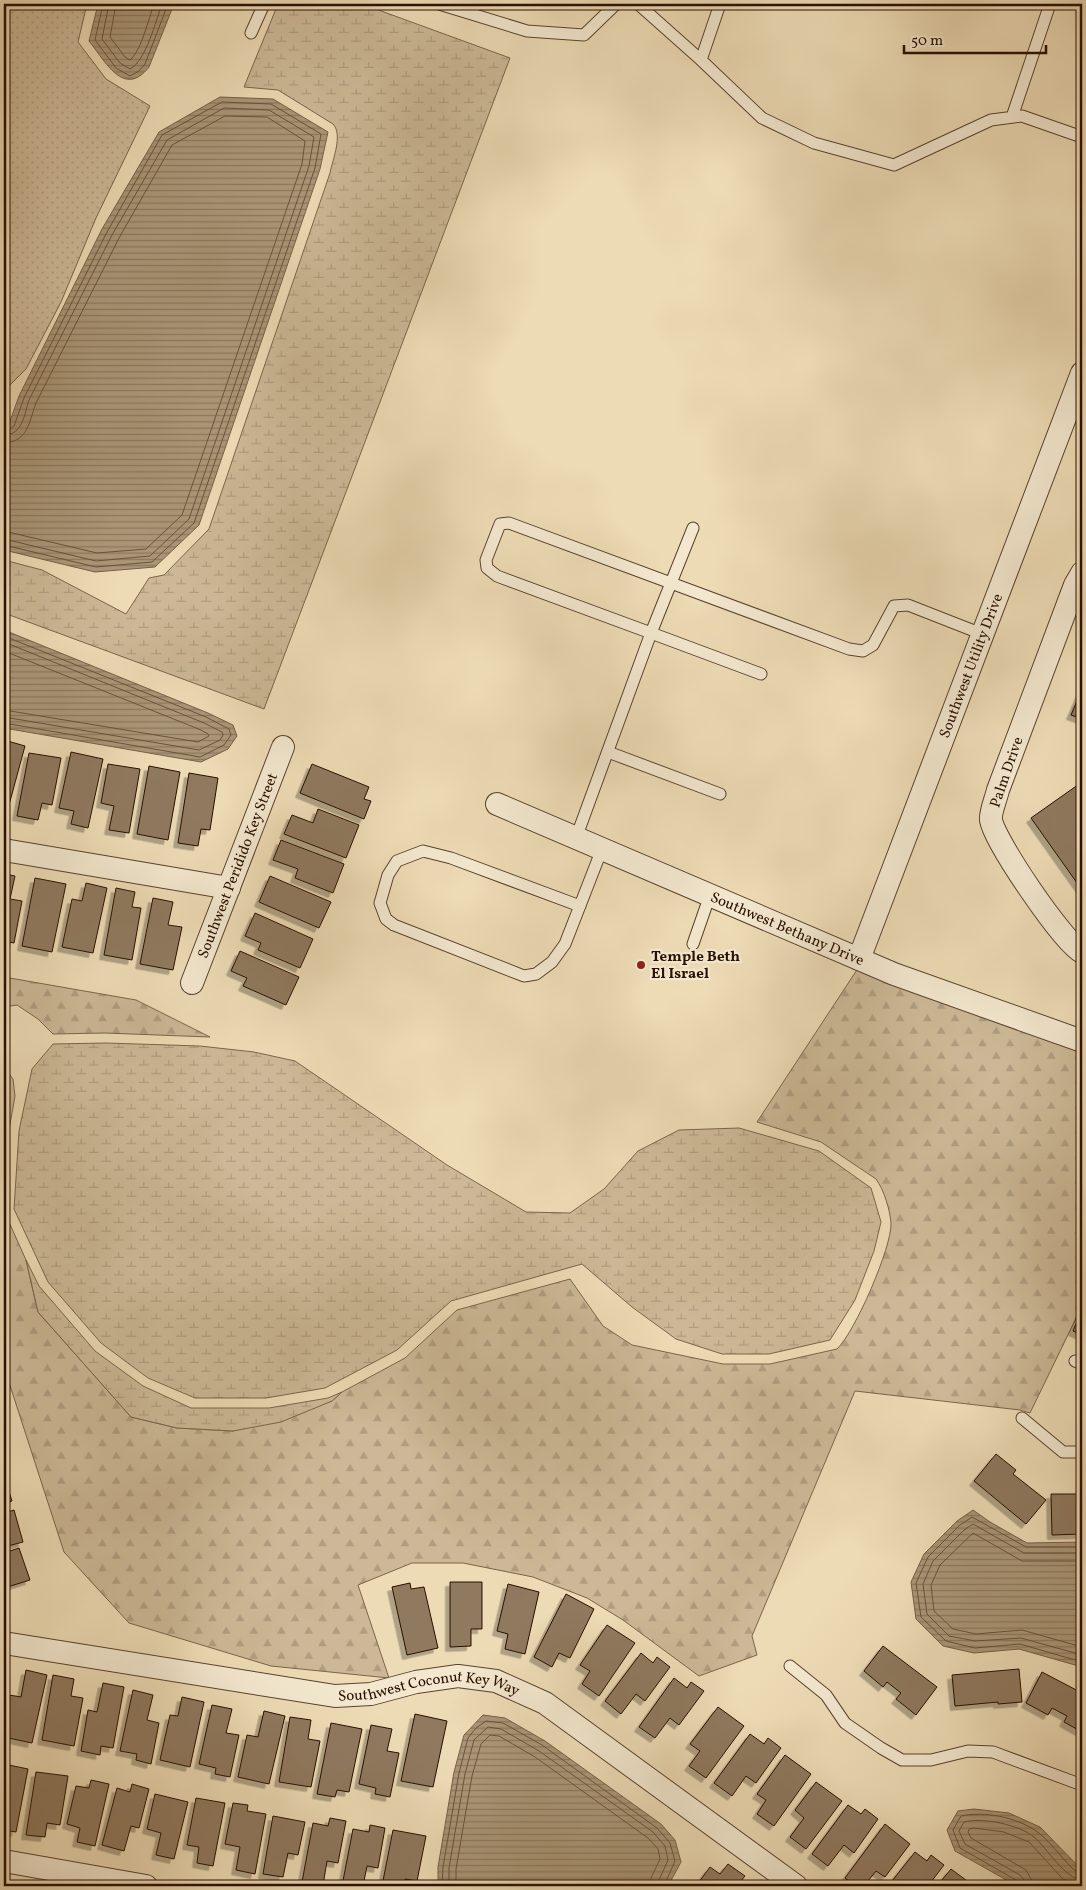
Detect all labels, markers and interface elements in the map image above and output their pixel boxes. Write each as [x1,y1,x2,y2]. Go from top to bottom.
scale bar [904,22,1046,54]
text: 50 m [911,31,943,52]
street label: Southwest Utility Drive [935,591,1009,741]
street label: Palm Drive [986,734,1029,811]
street label: Southwest Peridido Key Street [193,770,284,962]
street label: Southwest Bethany Drive [707,888,867,972]
place label: Temple Beth El Israel [651,947,740,985]
marker: Temple Beth El Israel [635,959,647,971]
street label: Southwest Coconut Key Way [337,1667,523,1708]

